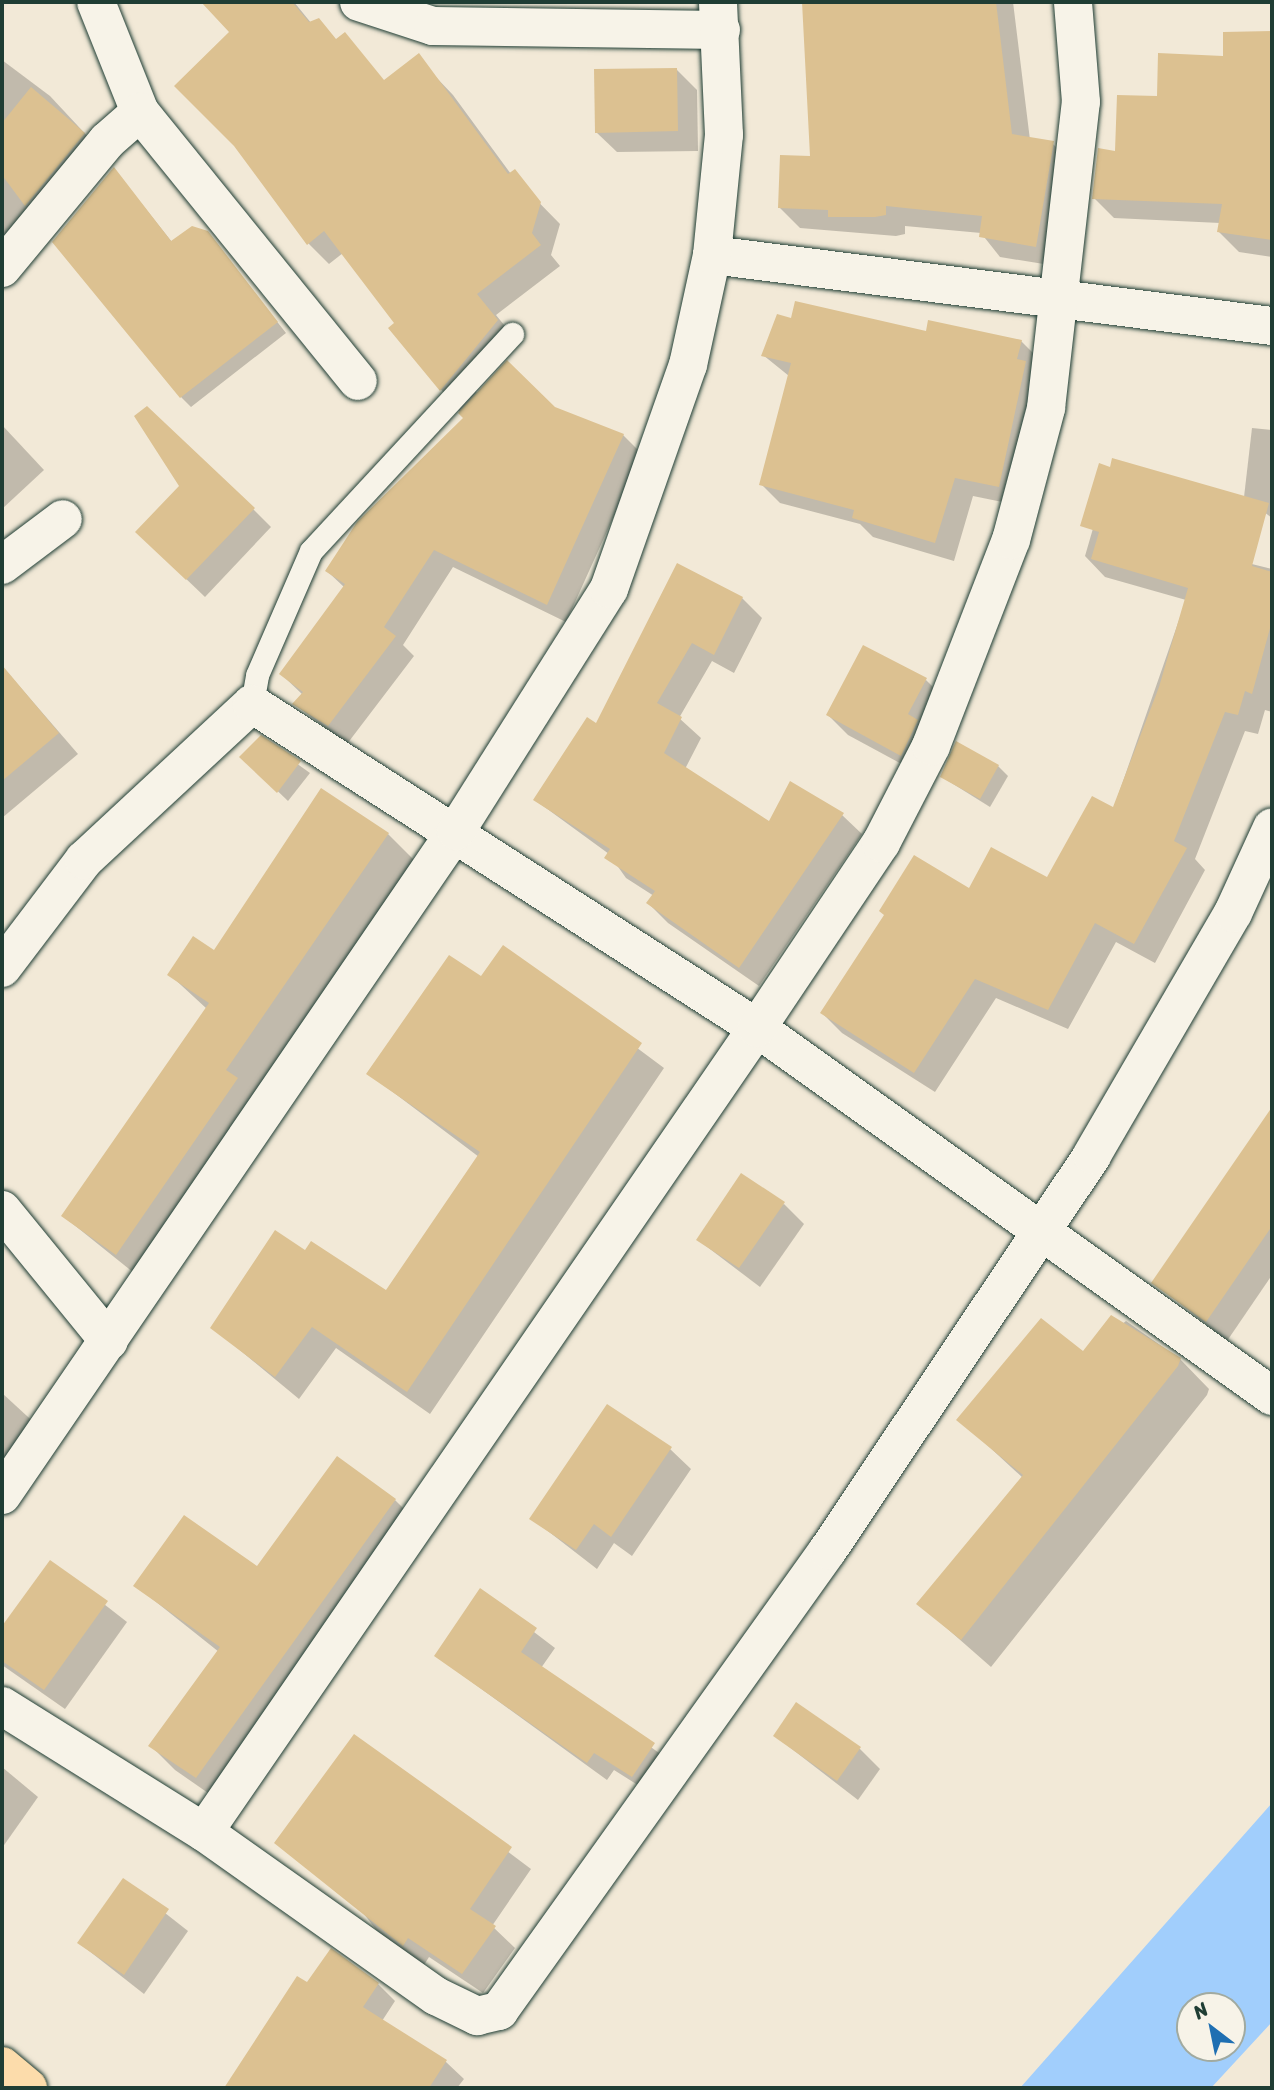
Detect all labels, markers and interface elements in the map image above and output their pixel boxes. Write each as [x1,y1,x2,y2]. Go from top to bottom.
north arrow [1176,1992,1246,2062]
text: N [1186,1993,1215,2028]

